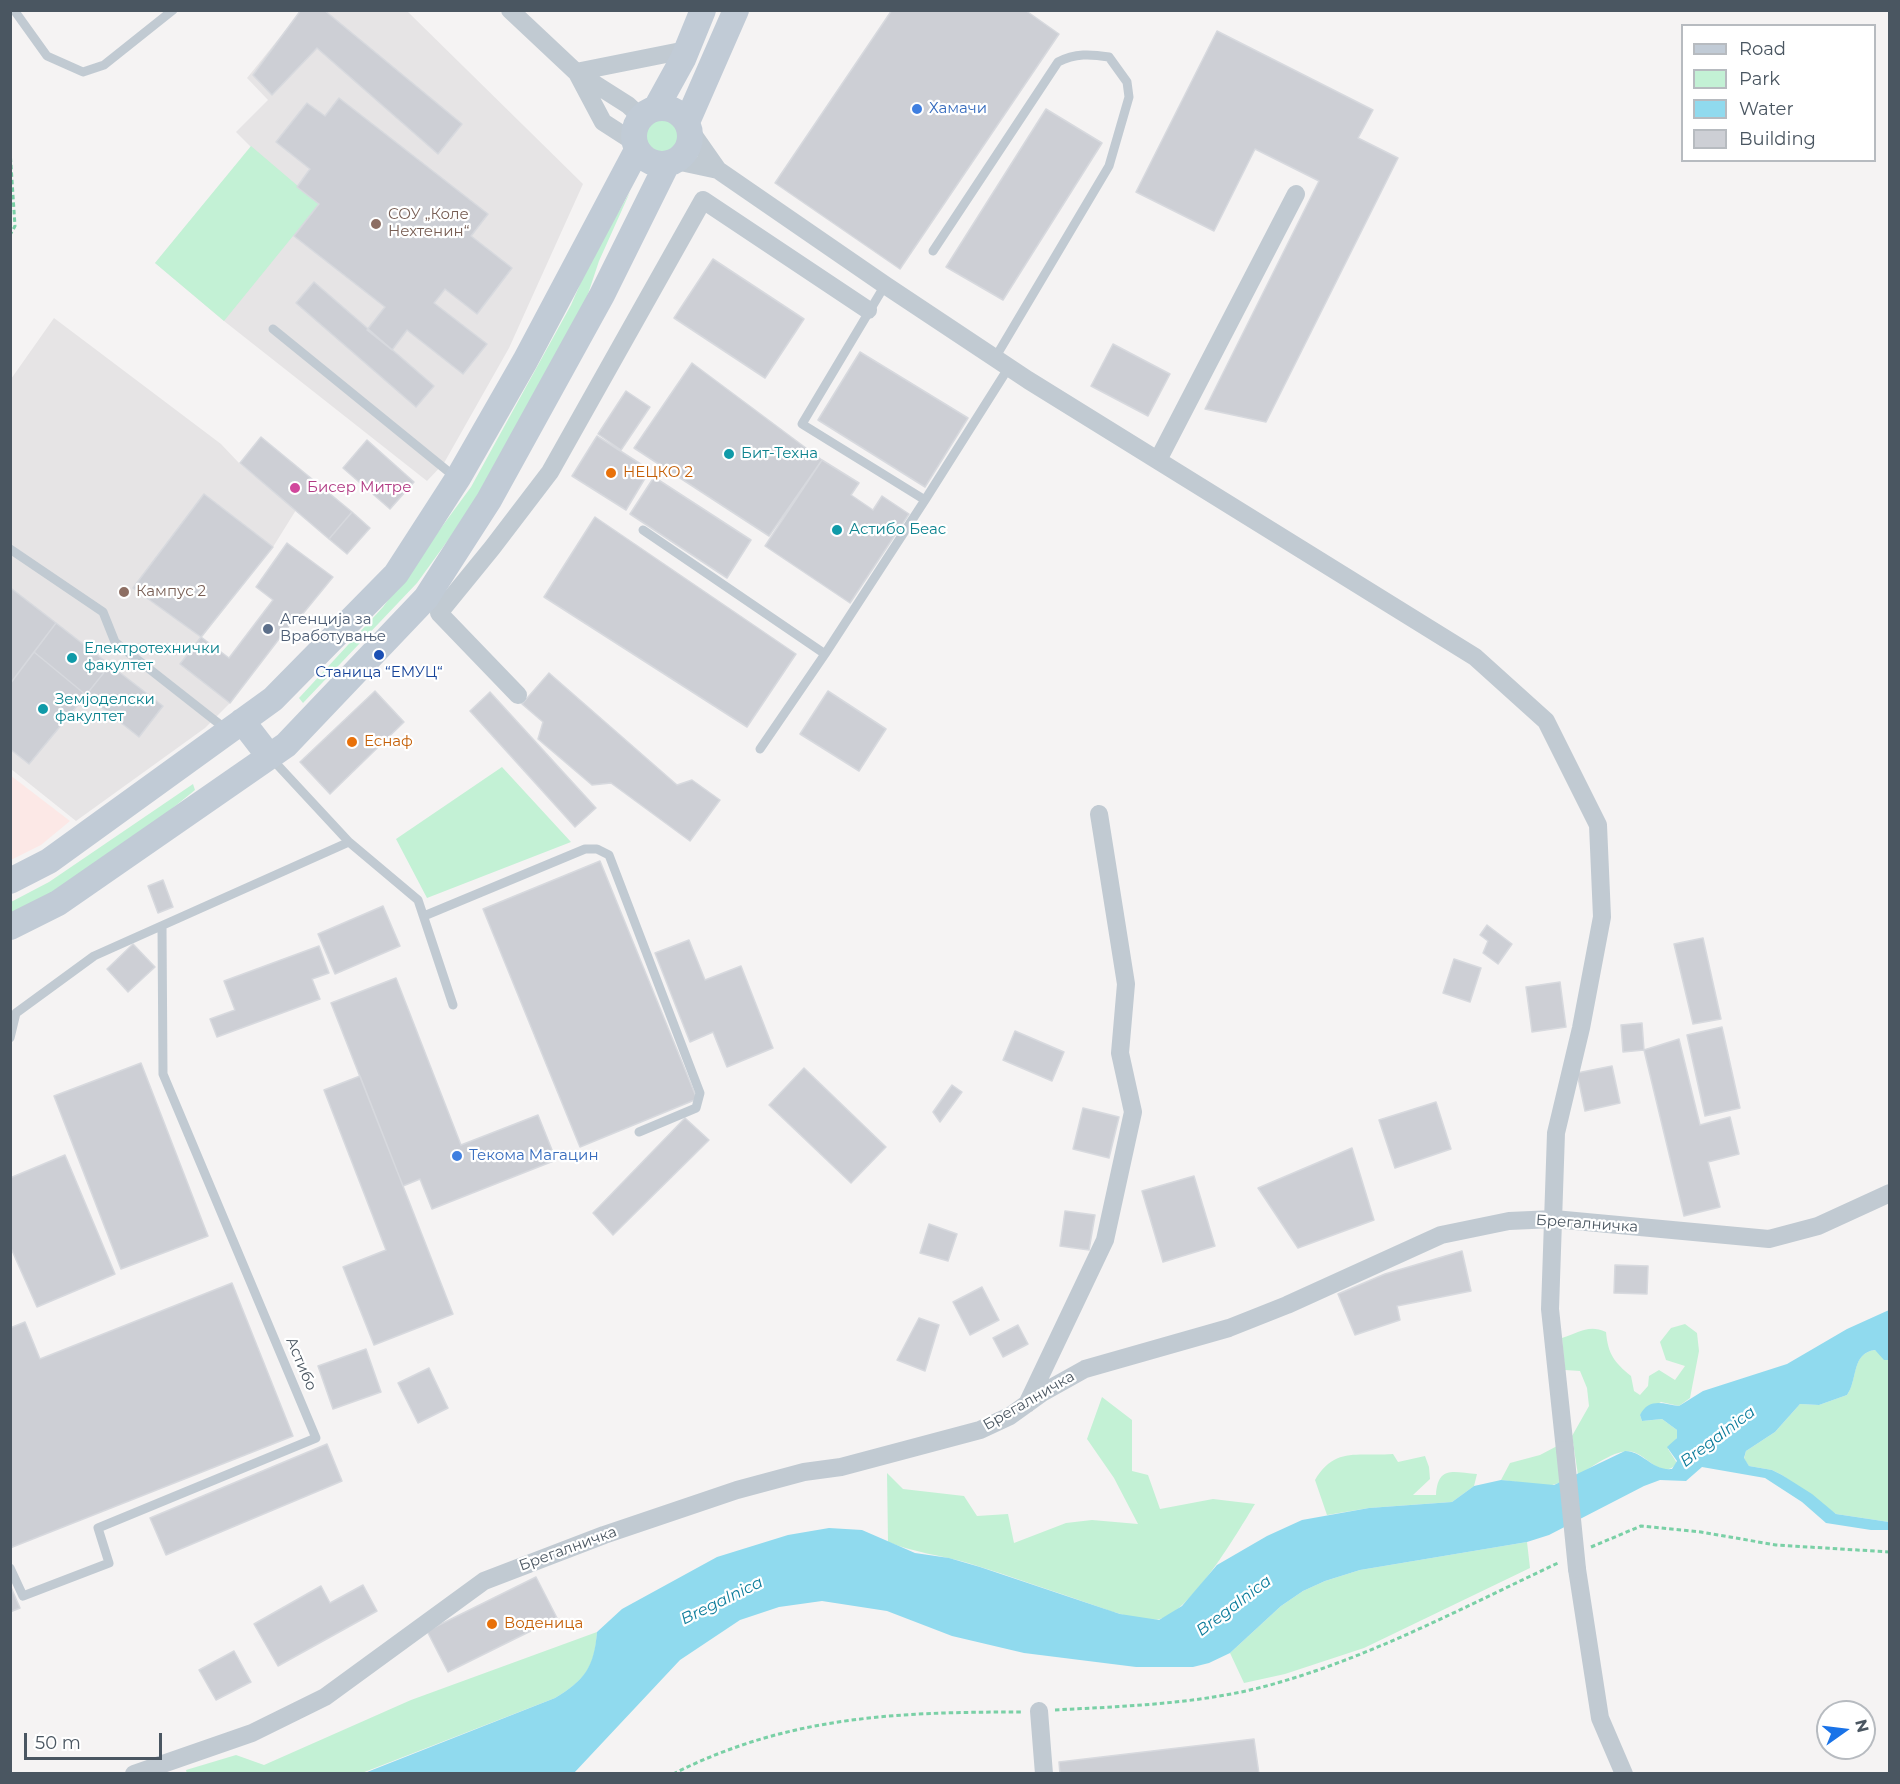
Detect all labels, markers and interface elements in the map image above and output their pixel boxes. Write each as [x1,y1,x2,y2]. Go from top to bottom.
legend [1681,24,1876,162]
text: Road [1739,38,1786,60]
text: Park [1739,68,1780,90]
text: Water [1739,98,1794,120]
place label: Хамачи [929,100,987,118]
marker: Хамачи [910,102,924,116]
text: Building [1739,128,1816,150]
place label: СОУ „Коле Нехтенин“ [388,206,469,241]
marker: СОУ „Коле Нехтенин“ [369,217,383,231]
place label: Бит-Техна [741,445,818,463]
marker: Бит-Техна [722,447,736,461]
place label: НЕЦКО 2 [623,464,693,482]
marker: НЕЦКО 2 [604,466,618,480]
place label: Бисер Митре [307,479,411,497]
marker: Бисер Митре [288,481,302,495]
place label: Астибо Беас [849,521,946,539]
marker: Астибо Беас [830,523,844,537]
place label: Кампус 2 [136,583,206,601]
marker: Кампус 2 [117,585,131,599]
place label: Агенција за Вработување [280,611,386,646]
marker: Агенција за Вработување [261,622,275,636]
place label: Електротехнички факултет [84,640,220,675]
marker: Станица “ЕМУЦ“ [372,648,386,662]
marker: Електротехнички факултет [65,651,79,665]
place label: Станица “ЕМУЦ“ [315,664,443,682]
place label: Земјоделски факултет [55,691,155,726]
marker: Земјоделски факултет [36,702,50,716]
place label: Еснаф [364,733,413,751]
marker: Еснаф [345,735,359,749]
place label: Текома Магацин [469,1147,599,1165]
marker: Текома Магацин [450,1149,464,1163]
street label: Брегалничка [1535,1211,1639,1237]
street label: Астибо [282,1335,320,1393]
street label: Брегалничка [980,1368,1078,1434]
water label: Bregalnica [1677,1403,1759,1471]
street label: Брегалничка [517,1523,619,1575]
water label: Bregalnica [1193,1572,1275,1640]
water label: Bregalnica [678,1573,766,1629]
place label: Воденица [504,1615,583,1633]
marker: Воденица [485,1617,499,1631]
north arrow [1816,1700,1876,1760]
text: N [1851,1717,1873,1735]
scale bar [27,1721,165,1759]
text: 50 m [35,1732,81,1754]

